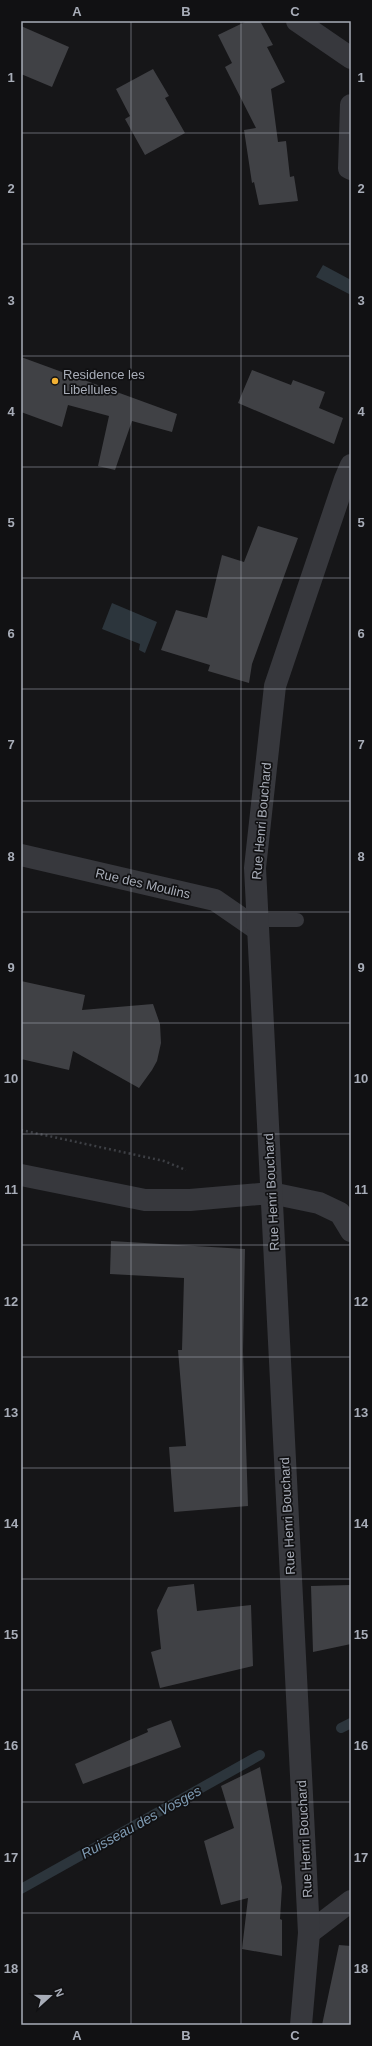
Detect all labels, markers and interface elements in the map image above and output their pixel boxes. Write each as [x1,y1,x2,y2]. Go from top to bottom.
text: A [72,4,82,19]
text: B [181,4,191,19]
text: C [290,4,300,19]
text: 1 [7,70,15,85]
text: 1 [357,70,365,85]
text: 2 [7,181,15,196]
text: 2 [357,181,365,196]
text: 3 [7,293,15,308]
text: 3 [357,293,365,308]
place label: Residence les Libellules [63,367,145,397]
marker: Residence les Libellules [50,376,60,386]
text: 4 [7,404,15,419]
text: 4 [357,404,365,419]
text: 5 [7,515,15,530]
text: 5 [357,515,365,530]
text: 6 [7,626,15,641]
text: 6 [357,626,365,641]
text: 7 [7,737,15,752]
text: 7 [357,737,365,752]
street label: Rue Henri Bouchard [249,762,274,880]
text: 8 [7,849,15,864]
text: 8 [357,849,365,864]
street label: Rue des Moulins [94,865,192,902]
text: 9 [7,960,15,975]
text: 9 [357,960,365,975]
text: 10 [4,1071,18,1086]
text: 10 [354,1071,368,1086]
street label: Rue Henri Bouchard [261,1133,282,1251]
text: 11 [4,1182,18,1197]
text: 11 [354,1182,368,1197]
text: 12 [4,1294,18,1309]
text: 12 [354,1294,368,1309]
text: 13 [4,1405,18,1420]
text: 13 [354,1405,368,1420]
street label: Rue Henri Bouchard [277,1457,298,1575]
text: 14 [4,1516,19,1531]
text: 14 [354,1516,369,1531]
text: 15 [4,1627,18,1642]
text: 15 [354,1627,368,1642]
text: 16 [4,1738,18,1753]
text: 16 [354,1738,368,1753]
street label: Rue Henri Bouchard [294,1780,315,1898]
water label: Ruisseau des Vosges [78,1782,204,1862]
text: 17 [4,1850,18,1865]
text: 17 [354,1850,368,1865]
text: 18 [4,1961,18,1976]
text: 18 [354,1961,368,1976]
north arrow [30,1976,70,2016]
text: N [52,1987,66,1998]
text: A [72,2028,82,2043]
text: B [181,2028,191,2043]
text: C [290,2028,300,2043]

